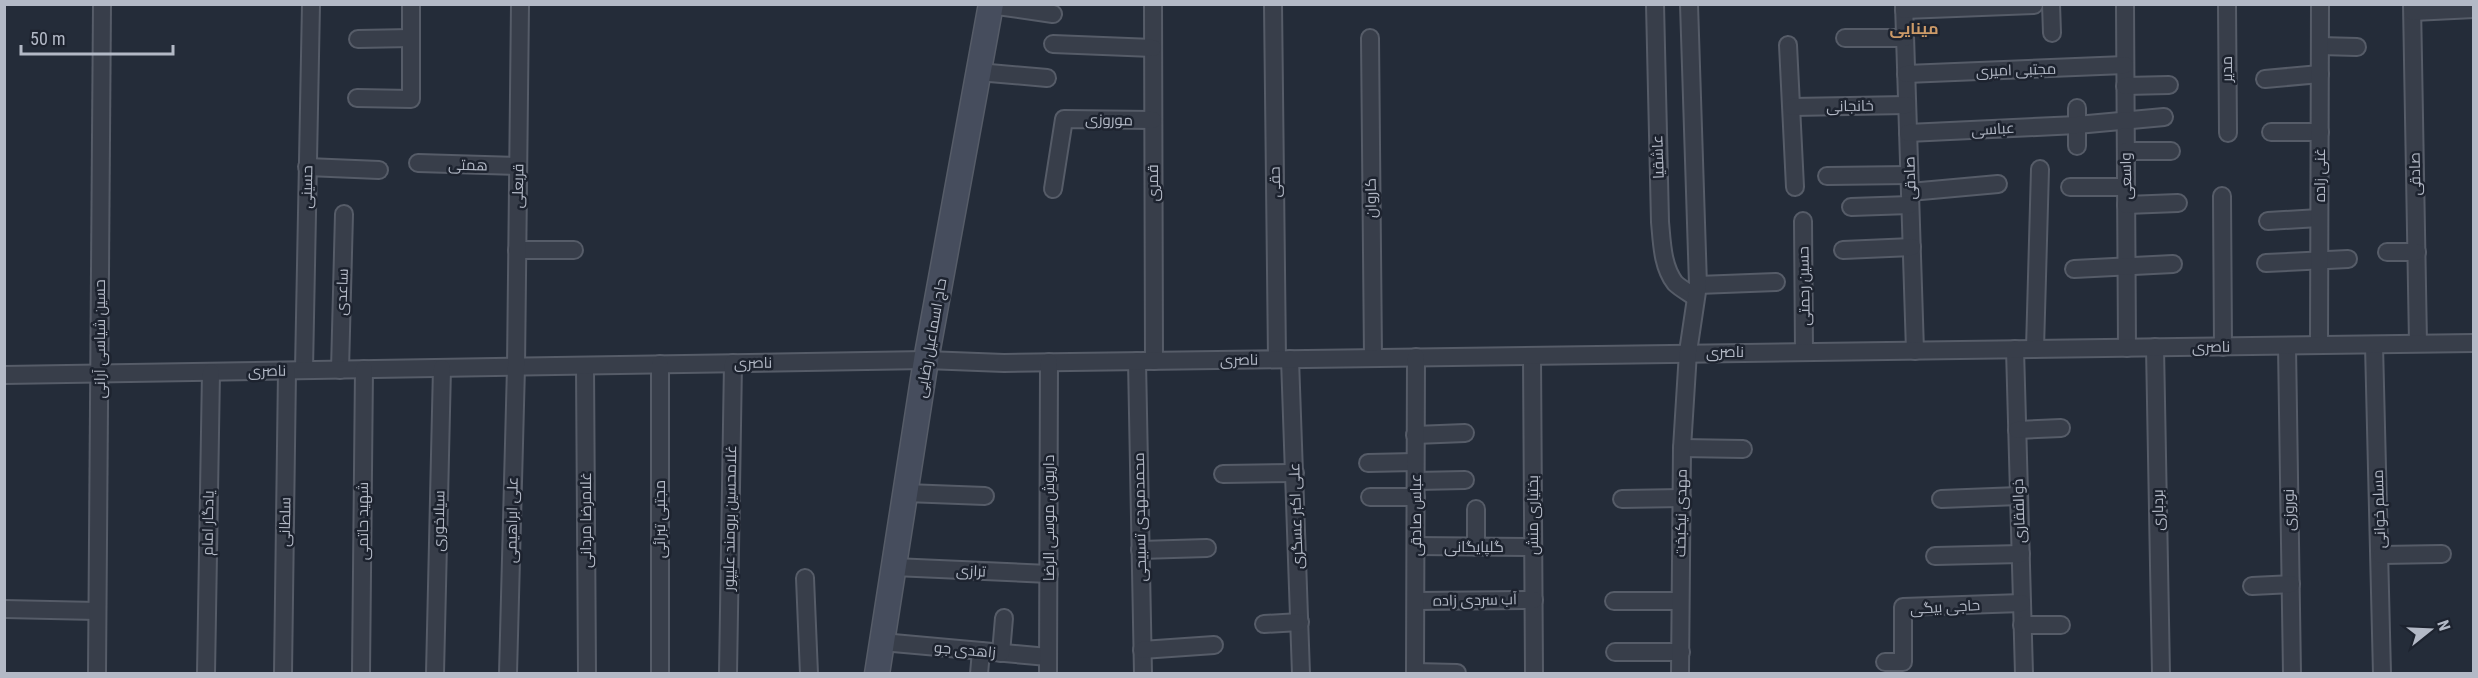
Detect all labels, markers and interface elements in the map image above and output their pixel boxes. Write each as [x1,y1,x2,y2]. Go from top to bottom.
scale bar [21,18,172,56]
district label: مینایی [1890,19,1938,38]
text: 50 m [30,28,65,49]
street label: مدیر [2218,56,2236,83]
street label: مجتبی امیری [1976,60,2056,81]
street label: خانجانی [1826,97,1874,116]
street label: موروزی [1085,111,1133,130]
street label: عباسی [1971,119,2015,140]
street label: عاشقیا [1648,135,1668,179]
street label: غنی زاده [2311,148,2330,202]
street label: واسعی [2117,152,2136,200]
street label: صادقی [2406,152,2425,196]
street label: همتی [448,156,488,175]
street label: صادقی [1900,156,1921,200]
street label: قربعلی [509,163,528,209]
street label: قمری [1144,164,1163,202]
street label: حسینی [298,165,317,209]
street label: حقی [1266,166,1285,198]
street label: کاروان [1362,178,1381,218]
street label: حسین رحمتی [1794,246,1815,326]
street label: ساعدی [332,268,353,316]
street label: حاج اسماعیل رضایی [912,277,952,400]
street label: حسین شیاسی آرانی [91,279,110,399]
street label: ناصری [2192,338,2230,357]
street label: ناصری [1706,343,1744,362]
street label: ناصری [1220,351,1258,370]
street label: ناصری [734,354,772,373]
street label: ناصری [248,362,286,381]
street label: غلامحسین برومند علیپور [720,445,741,592]
street label: محمدمهدی تسبیحی [1130,452,1151,582]
street label: داریوش موسی الرضا [1040,455,1059,581]
street label: علی اکبر عسگری [1285,463,1308,569]
street label: مهدی نیکبخت [1671,469,1692,557]
street label: مسلم خوانی [2369,469,2390,549]
street label: غلامرضا مردانی [577,472,596,568]
street label: عباس صادقی [1407,474,1426,556]
street label: بختیاری منش [1524,475,1543,555]
street label: علی ابراهیمی [502,477,523,563]
street label: ذوالفقاری [2009,478,2030,544]
street label: مجتبی تبرائی [651,480,670,558]
street label: شهید حاتمی [354,482,373,560]
street label: بردباری [2149,489,2168,531]
street label: نوروزی [2280,489,2299,531]
street label: یادگار امام [198,490,219,556]
street label: سیلاخوری [429,490,450,552]
street label: سلطانی [276,497,295,547]
street label: گلپایگانی [1444,538,1504,557]
street label: ترازی [956,561,986,582]
street label: آب سردی زاده [1433,590,1517,611]
street label: حاجی بیگی [1910,596,1981,619]
north arrow [2400,600,2460,660]
text: N [2433,618,2454,633]
street label: زاهدی جو [933,638,997,663]

